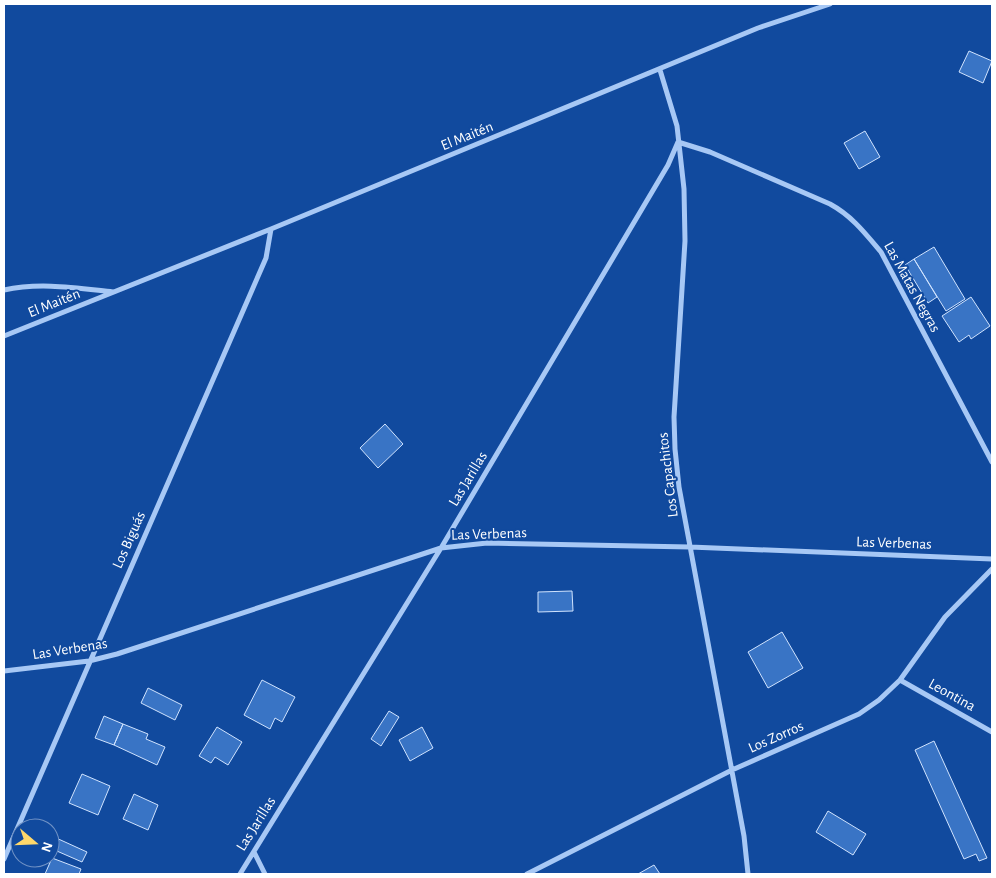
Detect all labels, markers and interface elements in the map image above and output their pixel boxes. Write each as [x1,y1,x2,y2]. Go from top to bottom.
street label: El Maitén [439,119,495,153]
street label: Las Matas Negras [881,239,943,335]
street label: El Maitén [26,286,82,320]
street label: Los Capachitos [655,432,681,518]
street label: Las Jarillas [446,449,490,509]
street label: Los Biguás [110,509,148,571]
street label: Las Verbenas [451,525,527,543]
street label: Las Verbenas [856,534,932,552]
street label: Las Verbenas [31,636,109,662]
street label: Leontina [926,676,978,714]
street label: Los Zorros [746,718,806,756]
street label: Las Jarillas [234,794,278,854]
north arrow [10,818,60,868]
text: N [38,840,55,854]

